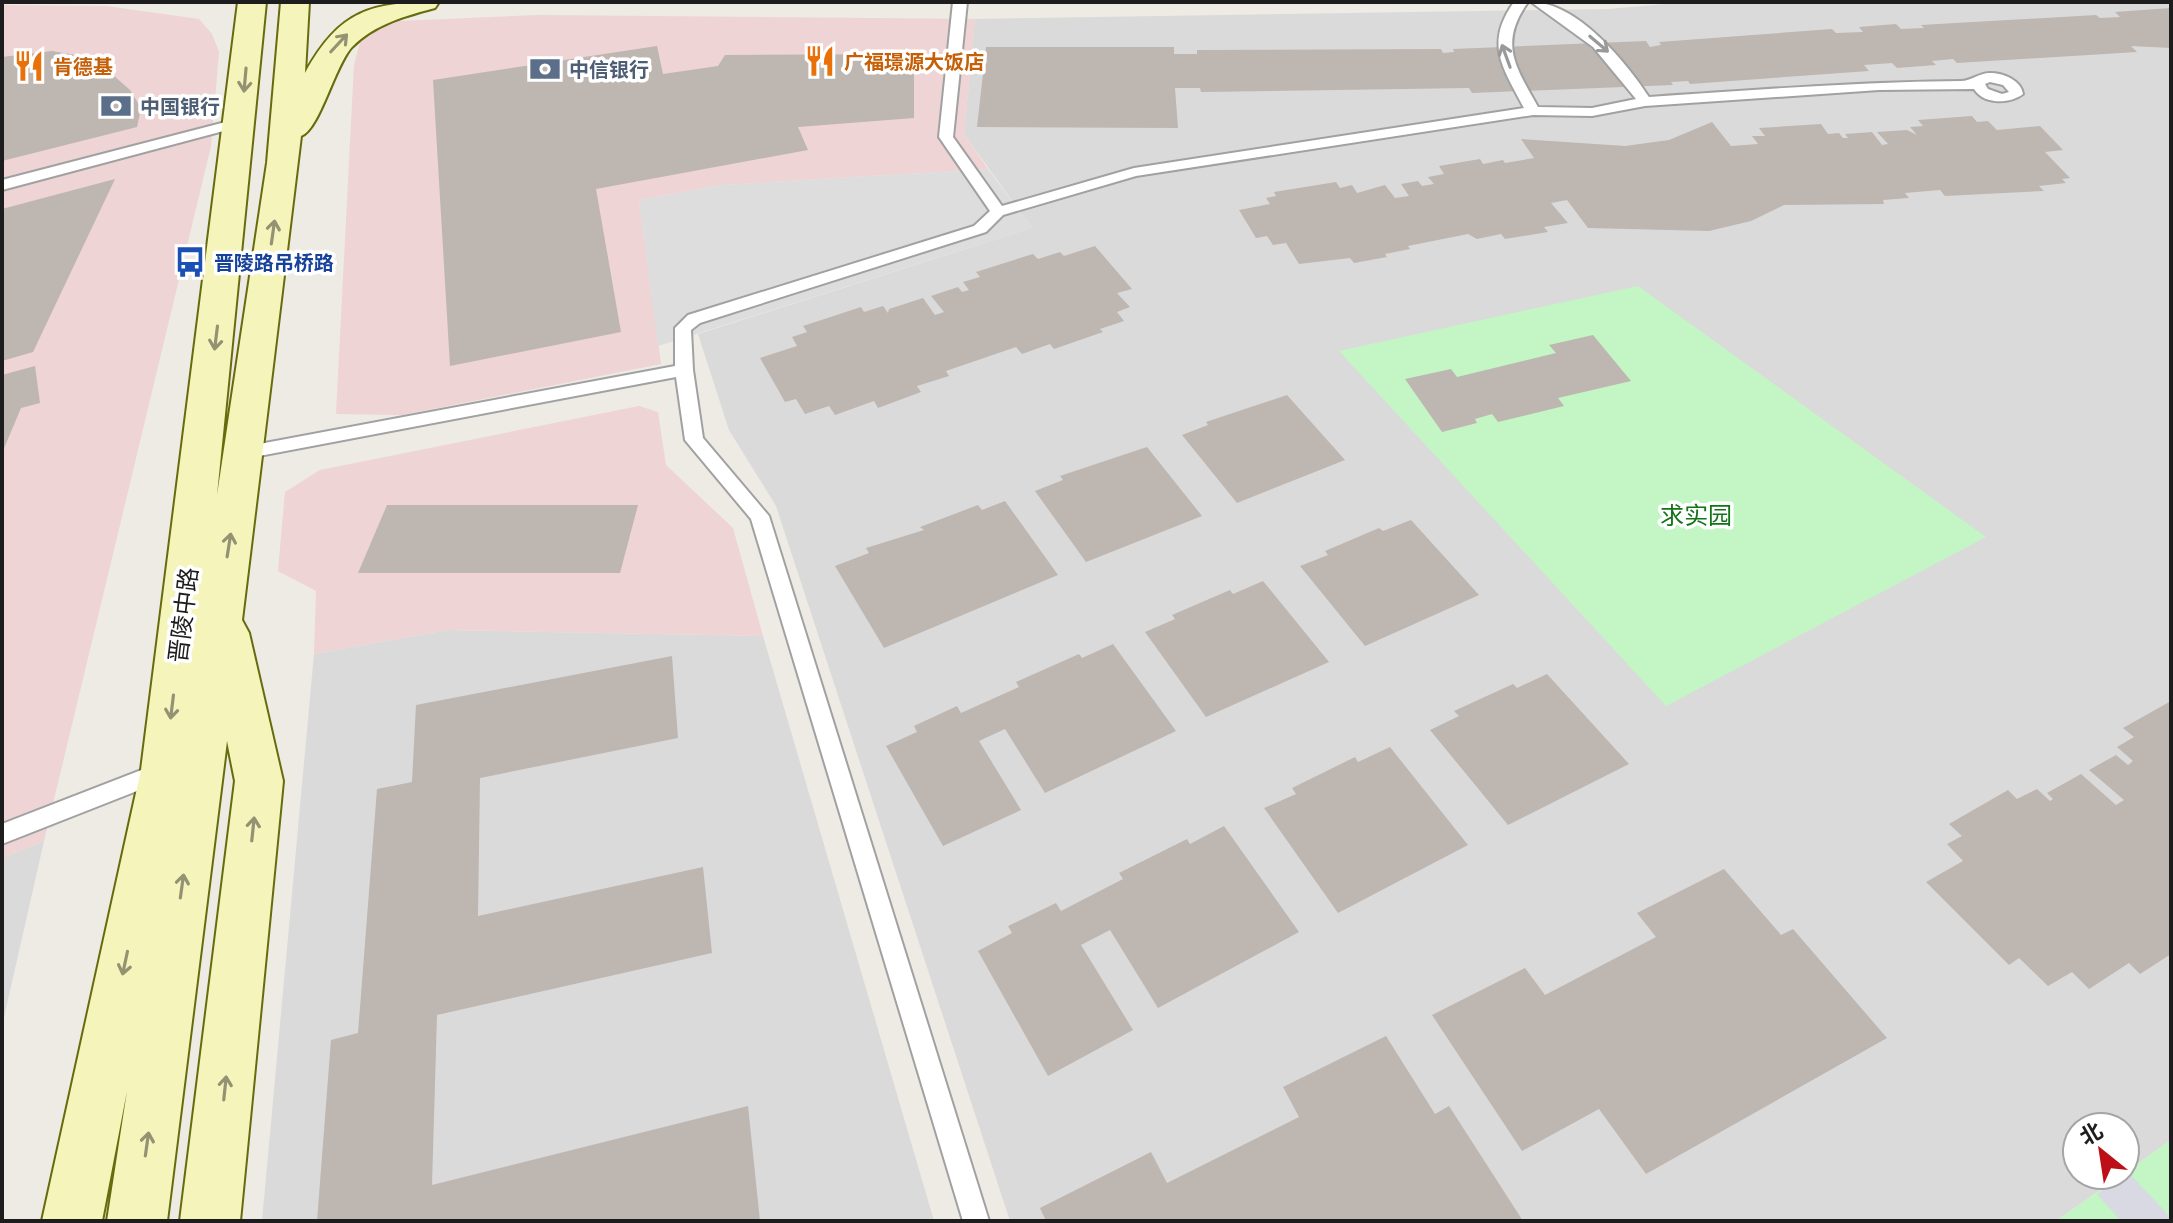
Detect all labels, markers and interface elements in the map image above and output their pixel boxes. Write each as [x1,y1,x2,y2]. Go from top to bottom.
one-way arrow [330,33,349,53]
one-way arrow [1588,35,1609,53]
restaurant icon: 广福璟源大饭店 [803,44,837,78]
one-way arrow [1498,44,1512,69]
place label: 广福璟源大饭店 [844,48,984,75]
restaurant icon: 肯德基 [12,49,46,83]
bank icon: 中信银行 [528,52,562,86]
place label: 肯德基 [53,53,113,80]
place label: 中信银行 [569,56,649,83]
one-way arrow [237,66,252,93]
bank icon: 中国银行 [99,89,133,123]
place label: 中国银行 [140,93,220,120]
one-way arrow [266,220,281,245]
bus stop icon: 晋陵路吊桥路 [173,245,207,279]
place label: 晋陵路吊桥路 [214,249,334,276]
one-way arrow [208,325,223,350]
park label: 求实园 [1660,499,1732,531]
one-way arrow [222,533,237,558]
street label: 晋陵中路 [161,565,205,665]
one-way arrow [165,694,180,720]
one-way arrow [246,816,261,843]
one-way arrow [175,874,190,899]
one-way arrow [117,950,132,975]
one-way arrow [217,1075,232,1102]
north arrow [2061,1111,2141,1191]
text: 北 [2074,1115,2108,1152]
one-way arrow [140,1132,155,1157]

